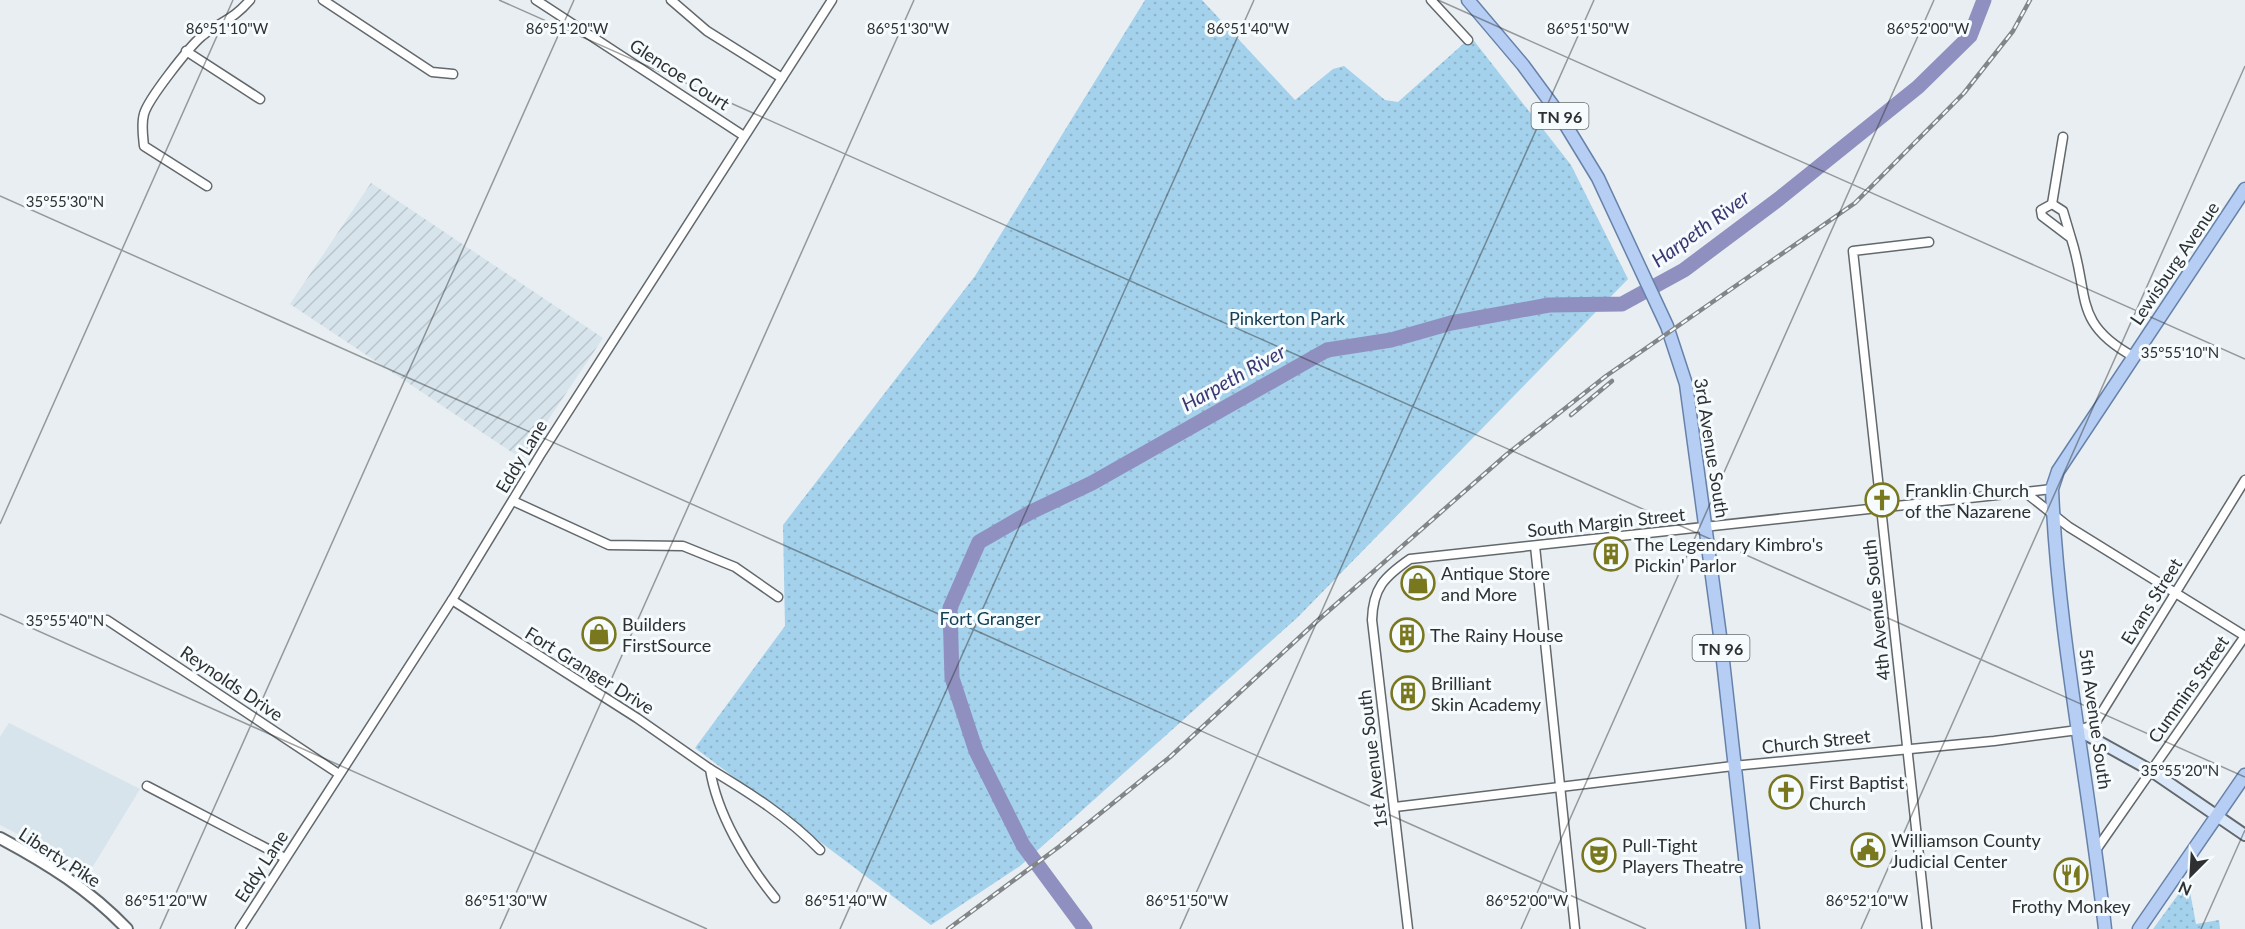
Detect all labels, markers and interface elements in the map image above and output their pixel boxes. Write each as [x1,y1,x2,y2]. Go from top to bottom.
text: 86°51'10"W [186,19,269,37]
text: 86°51'20"W [526,19,609,37]
text: 86°51'30"W [867,19,950,37]
text: 86°51'40"W [1207,19,1290,37]
text: 86°51'50"W [1547,19,1630,37]
text: 86°52'00"W [1887,19,1970,37]
street label: Glencoe Court [626,34,735,115]
road number: TN 96 [1532,103,1588,129]
water label: Harpeth River [1646,184,1755,272]
text: 35°55'30"N [26,192,104,210]
street label: Lewisburg Avenue [2125,197,2223,329]
park label: Pinkerton Park [1229,307,1346,329]
water label: Harpeth River [1177,338,1290,415]
text: 35°55'10"N [2141,343,2219,361]
street label: 3rd Avenue South [1690,376,1734,520]
street label: Eddy Lane [491,415,551,497]
place label: Franklin Church of the Nazarene [1905,479,2031,522]
church icon: Franklin Church of the Nazarene [1864,482,1900,518]
street label: South Margin Street [1526,503,1687,541]
place label: The Legendary Kimbro's Pickin' Parlor [1634,533,1823,576]
building icon: The Legendary Kimbro's Pickin' Parlor [1593,536,1629,572]
street label: 4th Avenue South [1858,538,1894,682]
street label: Evans Street [2116,553,2187,648]
place label: Antique Store and More [1441,562,1550,605]
shop icon: Antique Store and More [1400,565,1436,601]
park label: Fort Granger [940,607,1041,629]
text: 35°55'40"N [26,611,104,629]
place label: Builders FirstSource [622,613,711,656]
shop icon: Builders FirstSource [581,616,617,652]
building icon: The Rainy House [1389,617,1425,653]
street label: Fort Granger Drive [521,621,659,719]
place label: The Rainy House [1430,624,1563,646]
street label: Cummins Street [2143,631,2233,747]
road number: TN 96 [1692,635,1750,661]
street label: Reynolds Drive [176,641,288,725]
street label: 5th Avenue South [2075,647,2117,791]
place label: Brilliant Skin Academy [1431,672,1542,715]
building icon: Brilliant Skin Academy [1390,675,1426,711]
street label: 1st Avenue South [1353,689,1391,829]
street label: Church Street [1761,724,1872,758]
text: 35°55'20"N [2141,761,2219,779]
place label: First Baptist Church [1809,771,1905,814]
church icon: First Baptist Church [1768,774,1804,810]
street label: Liberty Pike [15,822,105,892]
street label: Eddy Lane [230,826,292,906]
place label: Williamson County Judicial Center [1891,829,2042,872]
public building icon: Williamson County Judicial Center [1850,832,1886,868]
place label: Pull-Tight Players Theatre [1622,834,1744,877]
theatre icon: Pull-Tight Players Theatre [1581,837,1617,873]
north arrow [2161,845,2221,905]
restaurant icon: Frothy Monkey [2053,857,2089,893]
text: N [2175,878,2194,900]
text: 86°51'20"W [125,891,208,909]
text: 86°51'30"W [465,891,548,909]
text: 86°51'40"W [805,891,888,909]
text: 86°51'50"W [1146,891,1229,909]
text: 86°52'00"W [1486,891,1569,909]
text: 86°52'10"W [1826,891,1909,909]
place label: Frothy Monkey [2011,895,2131,917]

